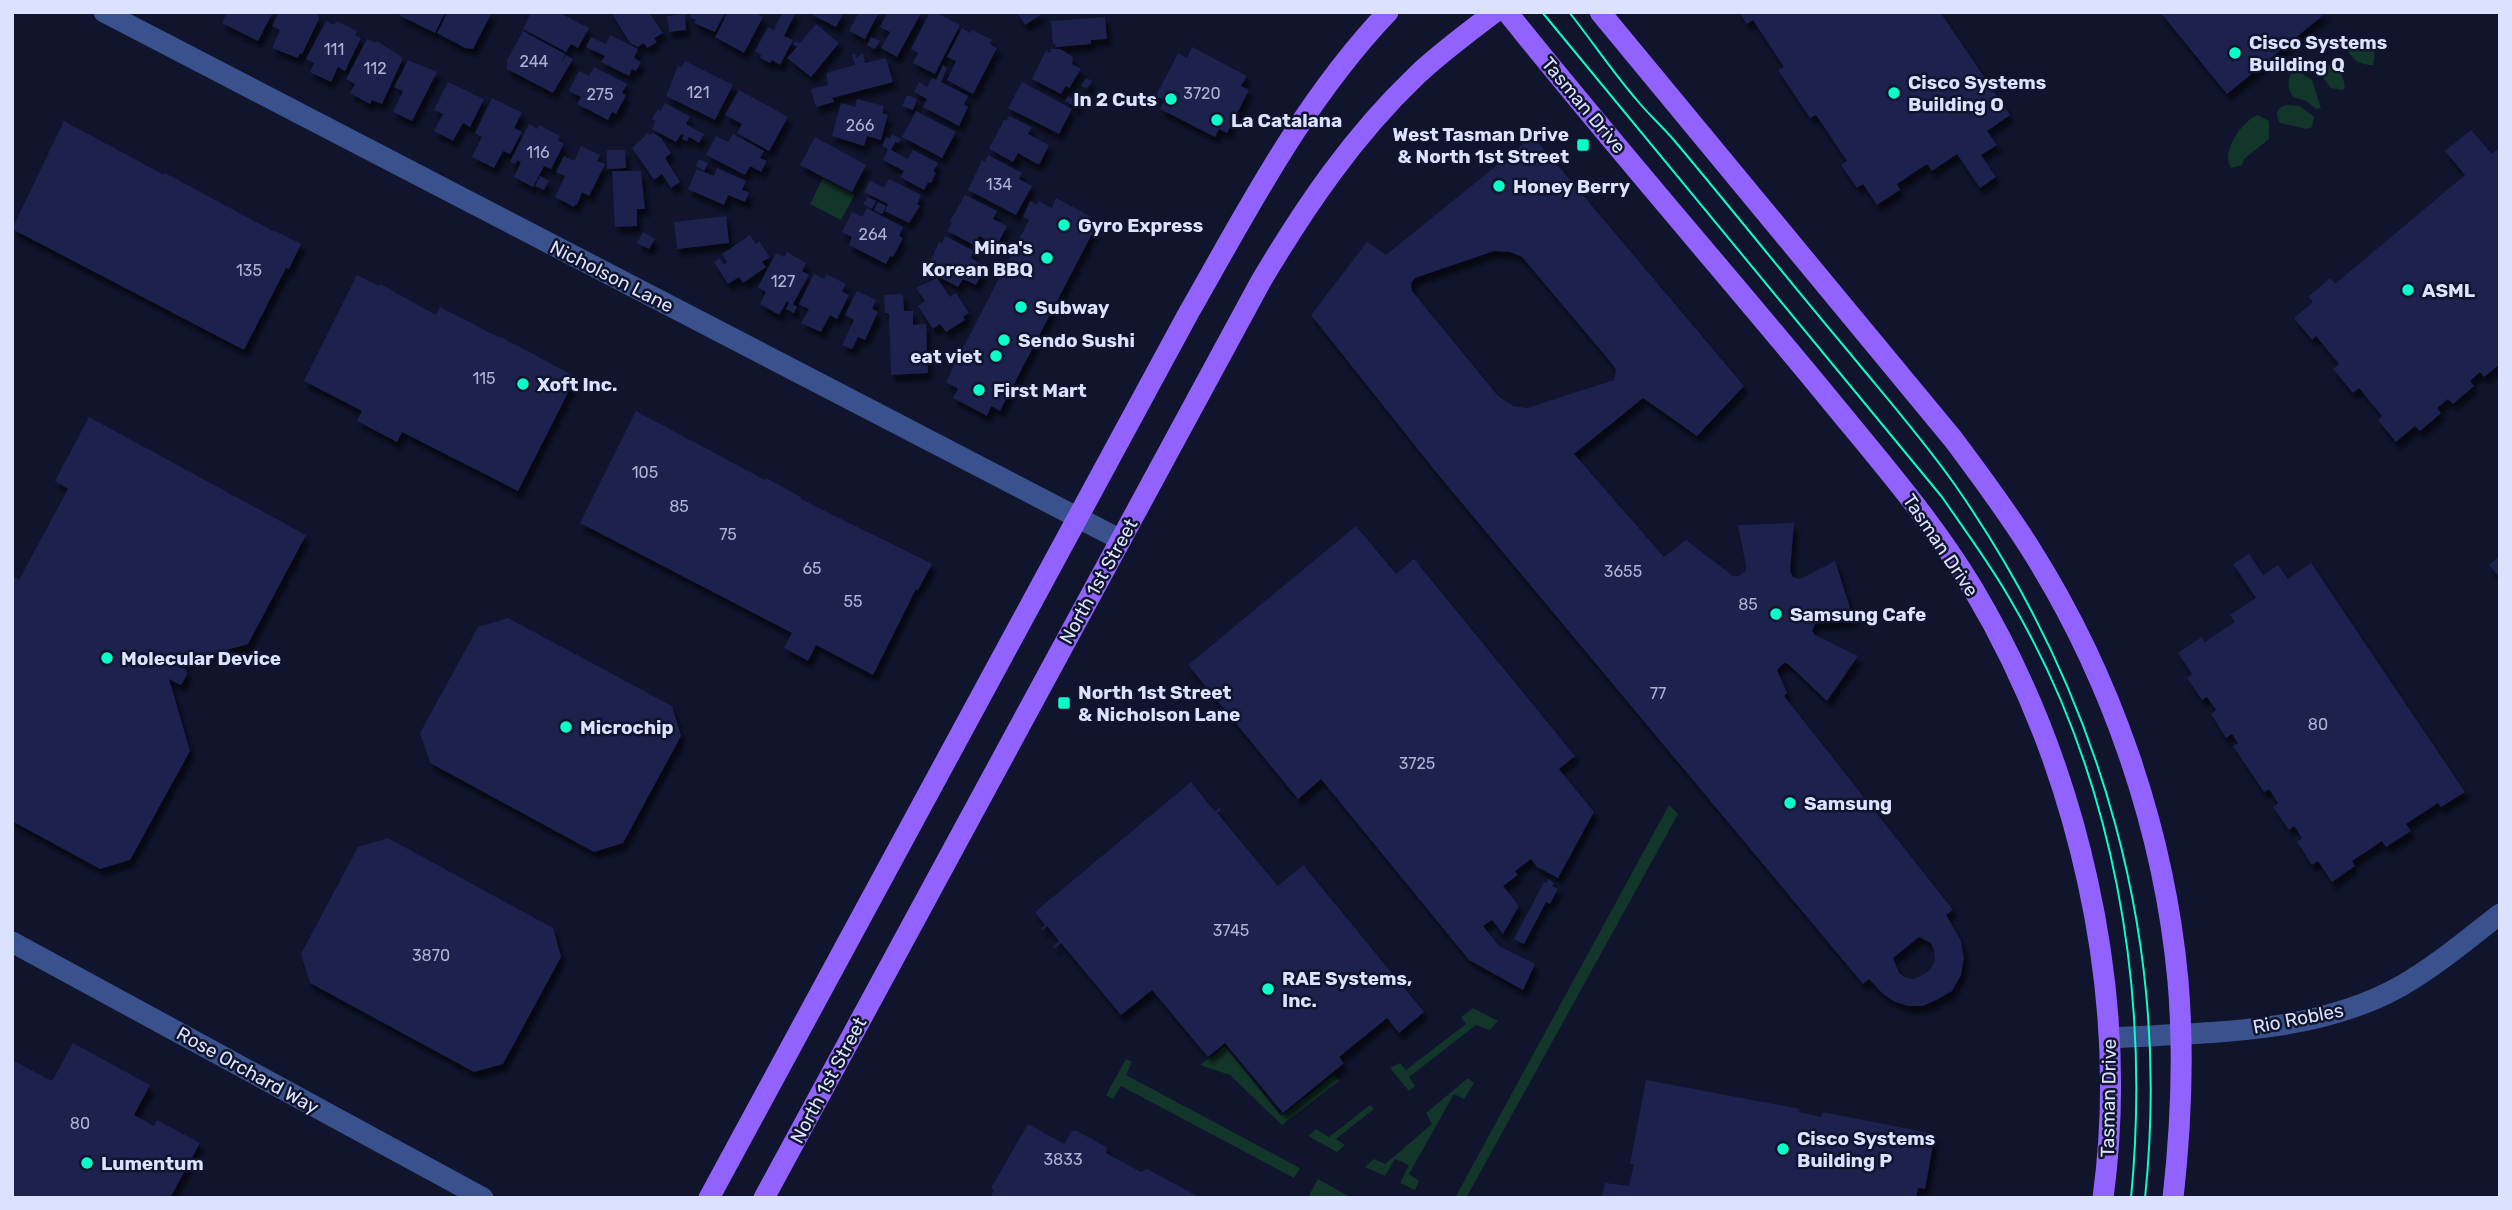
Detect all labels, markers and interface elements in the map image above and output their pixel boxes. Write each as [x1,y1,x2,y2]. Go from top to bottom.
place label: Cisco Systems Building Q [2249,31,2387,76]
house number: 111 [324,40,344,59]
marker: Cisco Systems Building Q [2227,45,2243,61]
house number: 244 [519,52,549,71]
street label: Tasman Drive [1537,52,1631,158]
house number: 112 [363,59,387,78]
place label: Cisco Systems Building O [1908,71,2046,116]
house number: 121 [686,83,710,102]
house number: 3720 [1183,84,1221,103]
house number: 275 [586,85,614,104]
marker: Cisco Systems Building O [1886,85,1902,101]
place label: In 2 Cuts [1073,88,1157,111]
marker: In 2 Cuts [1163,91,1179,107]
place label: La Catalana [1231,109,1342,132]
marker: La Catalana [1209,112,1225,128]
house number: 266 [846,116,875,135]
place label: West Tasman Drive & North 1st Street [1393,123,1569,168]
marker: West Tasman Drive & North 1st Street [1575,137,1591,153]
house number: 116 [526,143,550,162]
house number: 134 [986,175,1012,194]
place label: Honey Berry [1513,175,1631,198]
marker: Honey Berry [1491,178,1507,194]
place label: Gyro Express [1078,214,1203,237]
marker: Gyro Express [1056,217,1072,233]
house number: 264 [859,225,888,244]
street label: Nicholson Lane [546,235,677,317]
place label: Mina's Korean BBQ [922,236,1033,281]
marker: Mina's Korean BBQ [1039,250,1055,266]
house number: 135 [236,261,262,280]
house number: 127 [771,272,795,291]
place label: ASML [2422,279,2476,302]
marker: ASML [2400,282,2416,298]
place label: Subway [1035,296,1110,319]
marker: Subway [1013,299,1029,315]
place label: Sendo Sushi [1018,329,1135,352]
marker: Sendo Sushi [996,332,1012,348]
place label: eat viet [910,345,982,368]
marker: eat viet [988,348,1004,364]
house number: 115 [472,369,496,388]
place label: Xoft Inc. [537,373,617,396]
marker: Xoft Inc. [515,376,531,392]
place label: First Mart [993,379,1087,402]
marker: First Mart [971,382,987,398]
house number: 105 [632,463,658,482]
street label: Tasman Drive [1898,490,1983,601]
house number: 85 [669,497,689,516]
street label: North 1st Street [1054,514,1143,648]
house number: 75 [719,525,737,544]
house number: 65 [802,559,822,578]
house number: 3655 [1604,562,1642,581]
house number: 55 [843,592,863,611]
house number: 85 [1738,595,1758,614]
place label: Samsung Cafe [1790,603,1926,626]
marker: Samsung Cafe [1768,606,1784,622]
place label: Molecular Device [121,647,281,670]
marker: Molecular Device [99,650,115,666]
place label: North 1st Street & Nicholson Lane [1078,681,1240,726]
house number: 77 [1650,684,1666,703]
marker: North 1st Street & Nicholson Lane [1056,695,1072,711]
house number: 80 [2308,715,2328,734]
place label: Microchip [580,716,674,739]
marker: Microchip [558,719,574,735]
house number: 3725 [1399,754,1435,773]
place label: Samsung [1804,792,1892,815]
marker: Samsung [1782,795,1798,811]
house number: 3745 [1213,921,1249,940]
house number: 3870 [412,946,450,965]
place label: RAE Systems, Inc. [1282,967,1412,1012]
marker: RAE Systems, Inc. [1260,981,1276,997]
street label: Rio Robles [2251,998,2345,1039]
street label: North 1st Street [785,1013,872,1147]
street label: Rose Orchard Way [173,1022,323,1119]
street label: Tasman Drive [2096,1038,2121,1158]
house number: 80 [70,1114,90,1133]
place label: Cisco Systems Building P [1797,1127,1935,1172]
marker: Cisco Systems Building P [1775,1141,1791,1157]
house number: 3833 [1043,1150,1083,1169]
place label: Lumentum [101,1152,204,1175]
marker: Lumentum [79,1155,95,1171]

